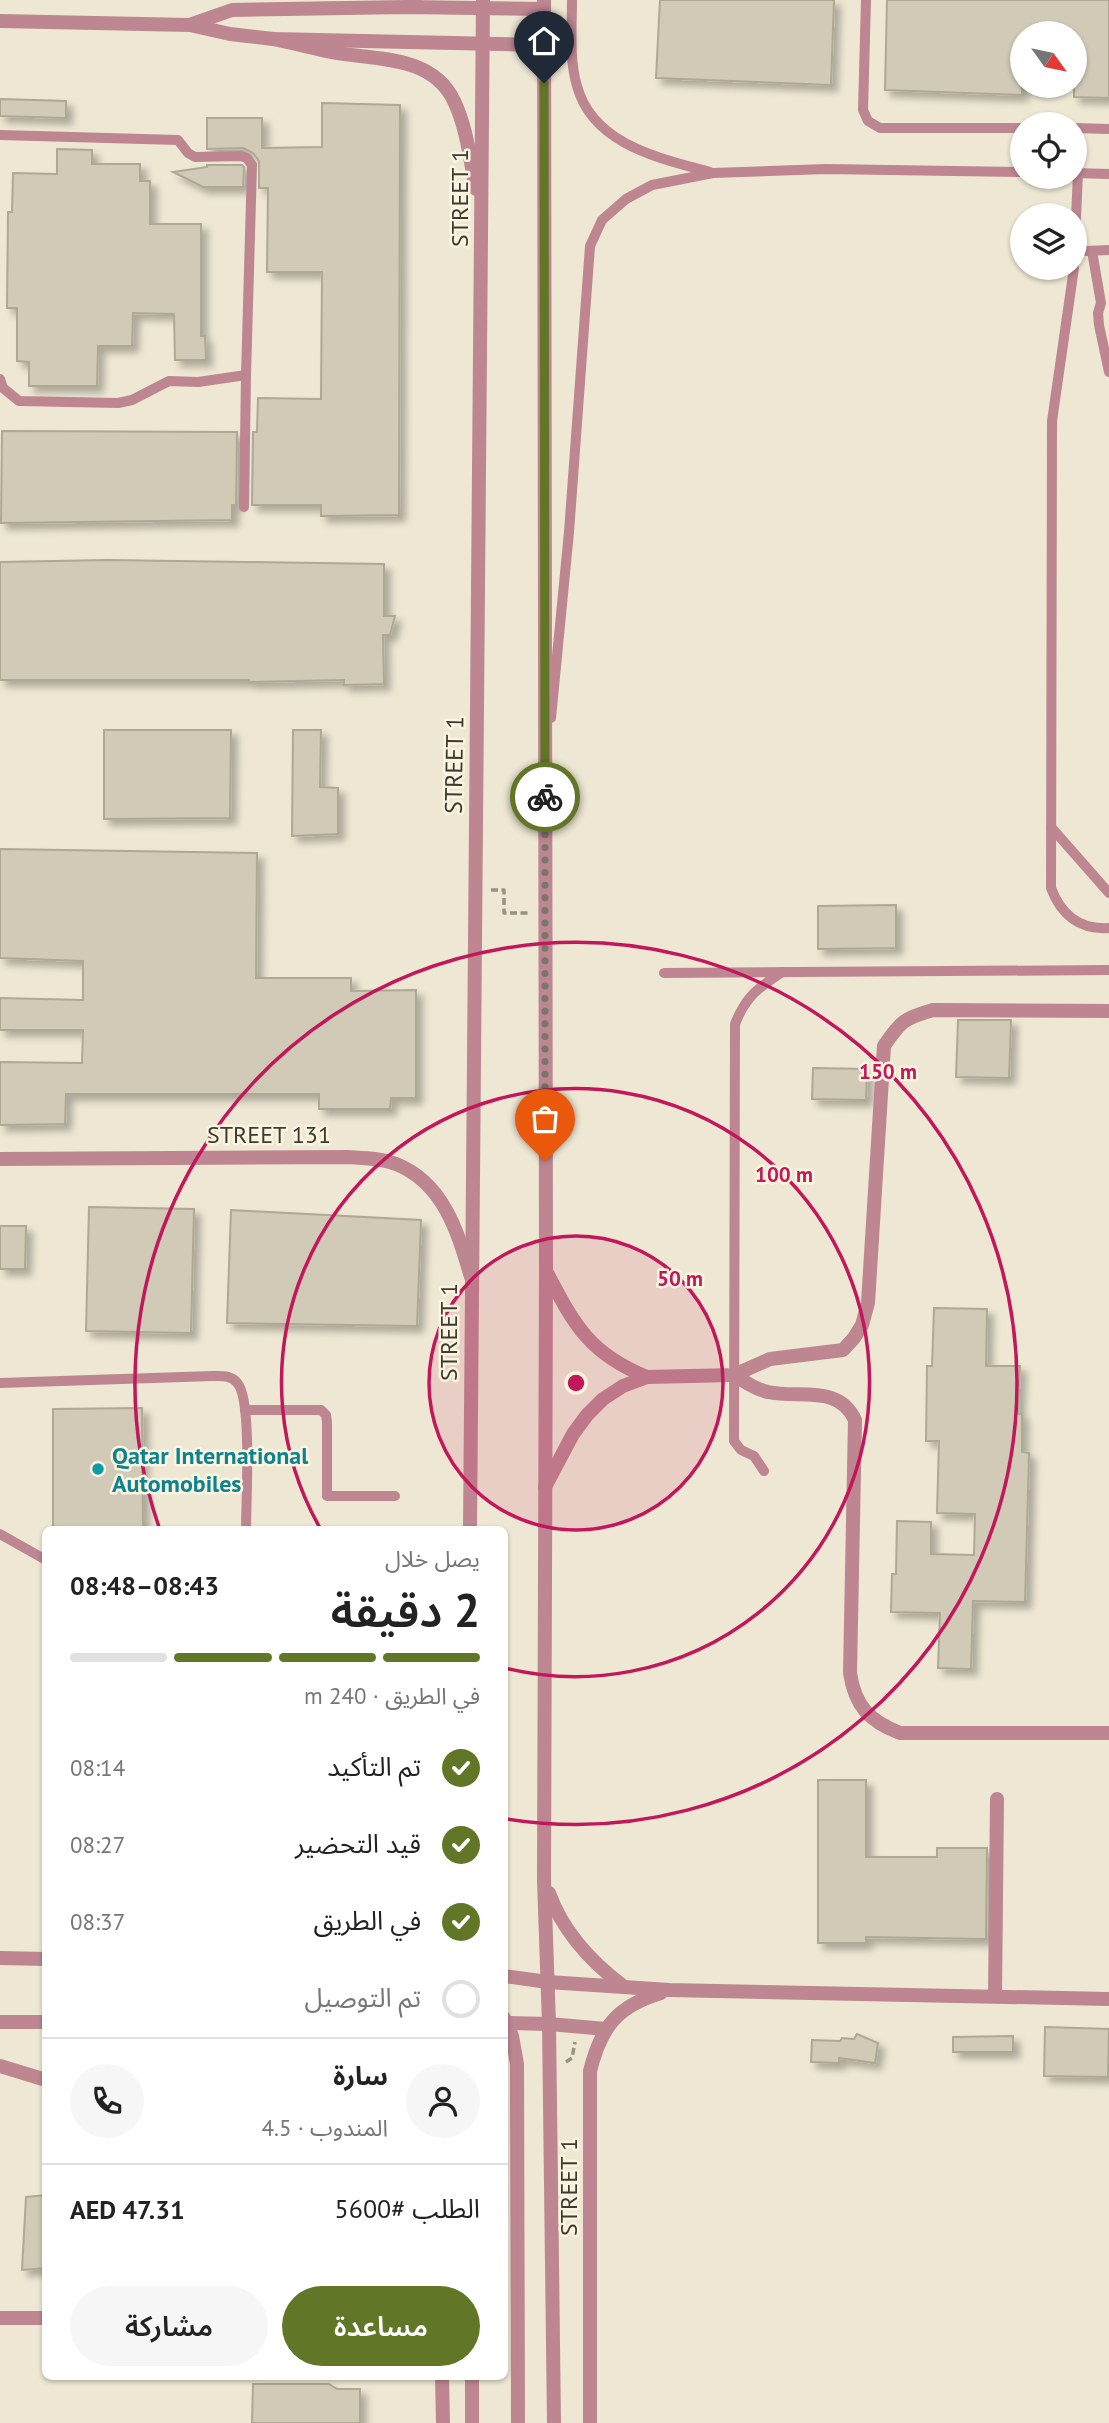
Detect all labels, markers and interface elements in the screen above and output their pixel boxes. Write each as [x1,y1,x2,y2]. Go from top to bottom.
pin [514,11,574,83]
north arrow [1010,21,1087,98]
map controls [1010,21,1087,280]
icon: home [525,22,563,60]
button: locate [1010,112,1087,189]
street label: STREET 1 [444,149,475,247]
button: layers [1010,203,1087,280]
street label: STREET 1 [438,716,470,814]
courier [510,762,580,832]
icon: bike [526,778,564,816]
text: 150 m [859,1058,917,1085]
pin [515,1089,575,1161]
icon: bag [526,1100,564,1138]
street label: STREET 131 [207,1119,331,1150]
text: 100 m [755,1161,813,1188]
text: 50 m [657,1265,703,1292]
street label: STREET 1 [433,1283,464,1381]
centre of rings [564,1371,588,1395]
place label: Qatar International Automobiles [112,1440,309,1499]
marker: Qatar International Automobiles [90,1461,106,1477]
text: يصل خلال [385,1544,480,1573]
text: 08:43–08:48 [70,1569,219,1602]
text: 2 دقيقة [331,1580,480,1640]
text: في الطريق · 240 m [304,1681,480,1710]
icon: check [442,1749,480,1787]
text: تم التأكيد [327,1750,421,1783]
text: 08:14 [70,1753,125,1782]
icon: check [442,1826,480,1864]
text: قيد التحضير [295,1827,421,1860]
text: 08:27 [70,1830,125,1859]
icon: check [442,1903,480,1941]
text: في الطريق [314,1904,421,1937]
text: 08:37 [70,1907,125,1936]
text: تم التوصيل [305,1981,421,2014]
text: سارة [333,2059,388,2092]
button: phone [70,2064,144,2138]
button: person [406,2064,480,2138]
text: المندوب · 4.5 [262,2113,388,2142]
street label: STREET 1 [553,2138,584,2236]
text: الطلب #5600 [335,2192,480,2225]
text: AED 47.31 [70,2193,185,2226]
button: مشاركة [70,2286,268,2366]
button: مساعدة [282,2286,480,2366]

